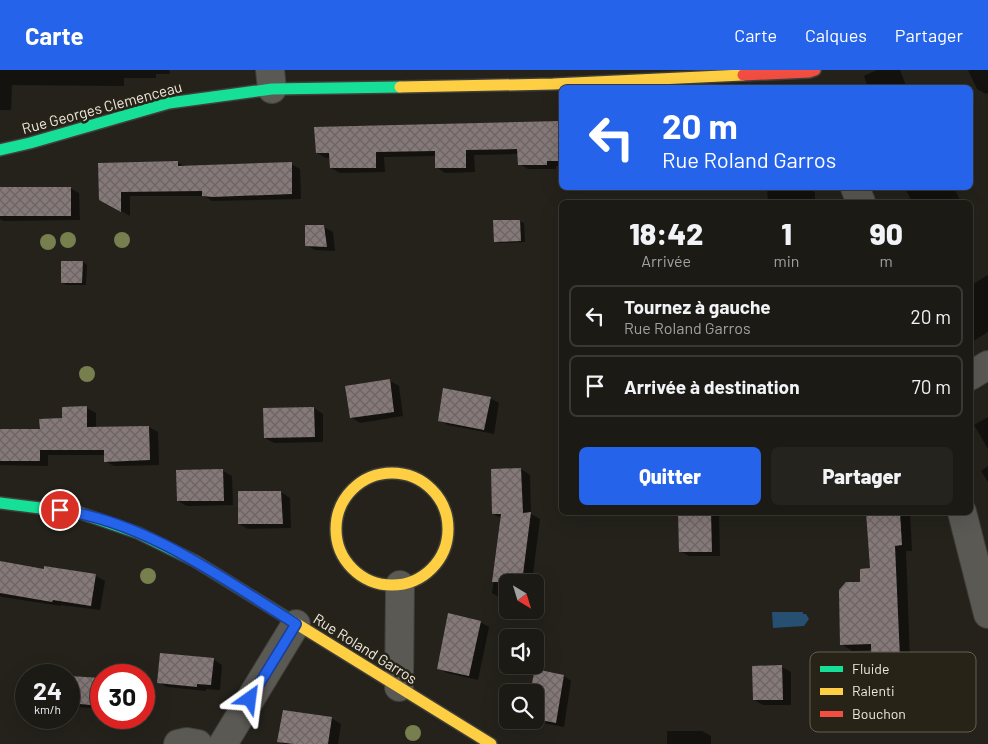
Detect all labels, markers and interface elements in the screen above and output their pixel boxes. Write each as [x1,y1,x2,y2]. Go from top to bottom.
text: Carte [25,21,84,50]
text: Carte [734,24,777,46]
text: Calques [805,24,867,46]
text: Partager [895,24,963,46]
street label: Rue Georges Clemenceau [20,77,184,137]
text: 20 m [662,104,738,146]
icon: left [579,105,644,170]
text: Rue Roland Garros [662,146,836,172]
text: 18:42 [629,215,703,251]
text: 1 [781,215,792,251]
text: 90 [870,215,903,251]
text: Arrivée [641,251,691,270]
text: min [773,251,799,270]
text: m [880,251,893,270]
text: Tournez à gauche [624,295,771,318]
icon: left [581,302,609,330]
text: 20 m [911,305,951,328]
text: Rue Roland Garros [624,318,751,337]
icon: arrive [581,372,609,400]
text: Arrivée à destination [624,375,800,398]
text: 70 m [912,375,951,398]
button: Quitter [579,447,761,505]
button: Partager [771,447,953,505]
pin [39,489,81,531]
icon: arrive [46,496,74,524]
north arrow [499,574,544,619]
map controls [499,574,544,729]
street label: Rue Roland Garros [310,609,421,687]
button: sound [499,629,544,674]
legend [810,652,976,732]
text: Fluide [852,660,889,677]
speed limit sign: 30 [90,664,155,729]
position arrow [223,672,275,724]
text: 24 [33,675,62,705]
text: Ralenti [852,682,895,699]
button: search [499,684,544,729]
text: km/h [34,702,61,716]
text: Bouchon [852,705,906,722]

